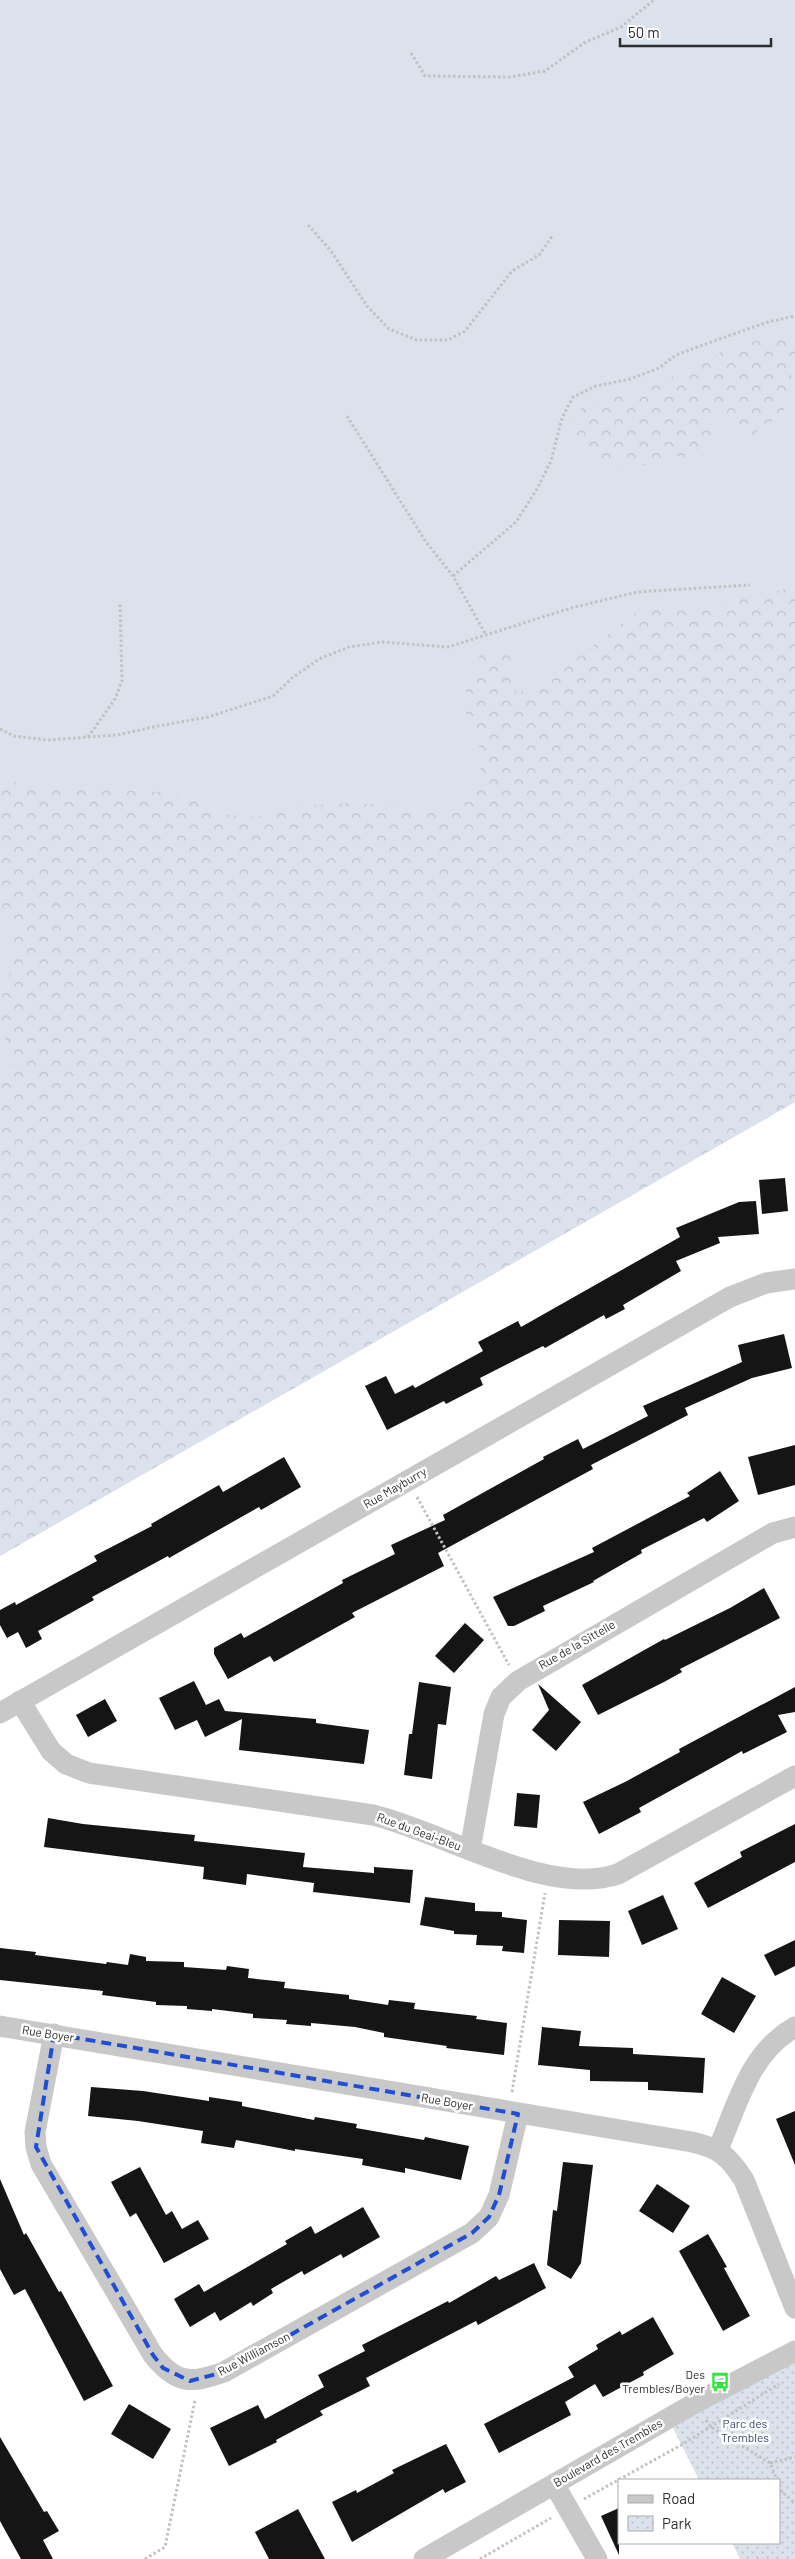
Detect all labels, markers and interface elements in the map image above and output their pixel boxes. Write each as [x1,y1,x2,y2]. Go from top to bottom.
scale bar [620,15,771,47]
text: 50 m [628,23,660,41]
street label: Rue Mayburry [361,1463,429,1511]
street label: Rue de la Sittelle [536,1617,617,1672]
street label: Rue du Geai-Bleu [375,1809,463,1853]
street label: Rue Boyer [21,2022,76,2044]
street label: Rue Boyer [420,2090,475,2113]
street label: Rue Williamson [215,2328,292,2378]
place label: Des Trembles/Boyer [622,2367,706,2395]
bus stop icon: Des Trembles/Boyer [709,2371,731,2393]
street label: Boulevard des Trembles [550,2415,665,2489]
park label: Parc des Trembles [721,2416,769,2444]
legend [618,2479,780,2544]
text: Road [662,2489,695,2507]
text: Park [662,2514,692,2532]

